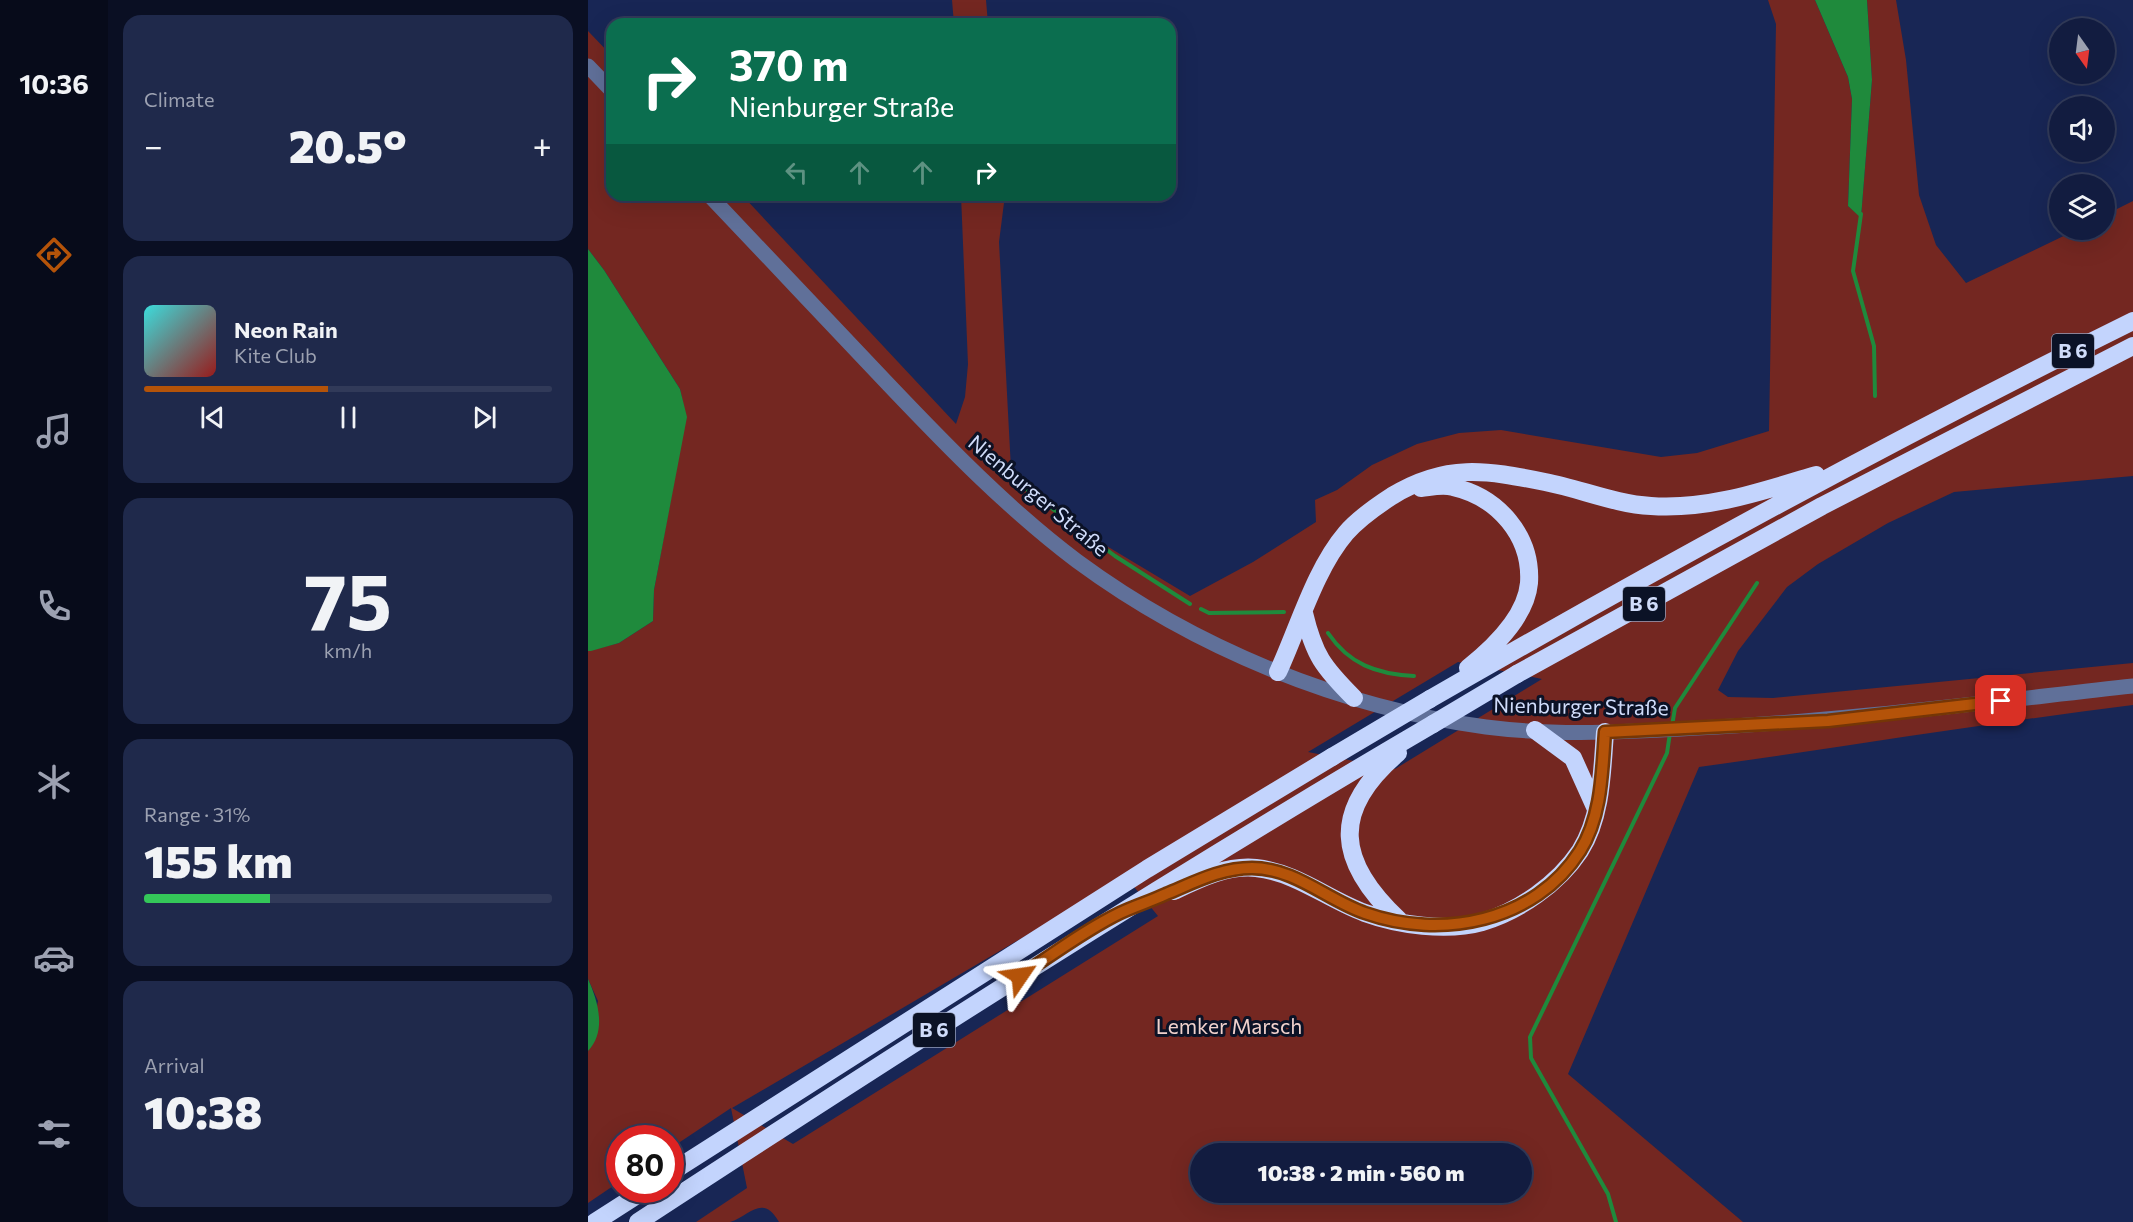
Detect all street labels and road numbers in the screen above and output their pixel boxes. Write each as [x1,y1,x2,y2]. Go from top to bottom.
road number: B 6 [2052,334,2094,368]
street label: Nienburger Straße [964,429,1114,561]
road number: B 6 [1623,587,1665,621]
street label: Nienburger Straße [1493,691,1669,720]
road number: B 6 [913,1013,955,1047]

